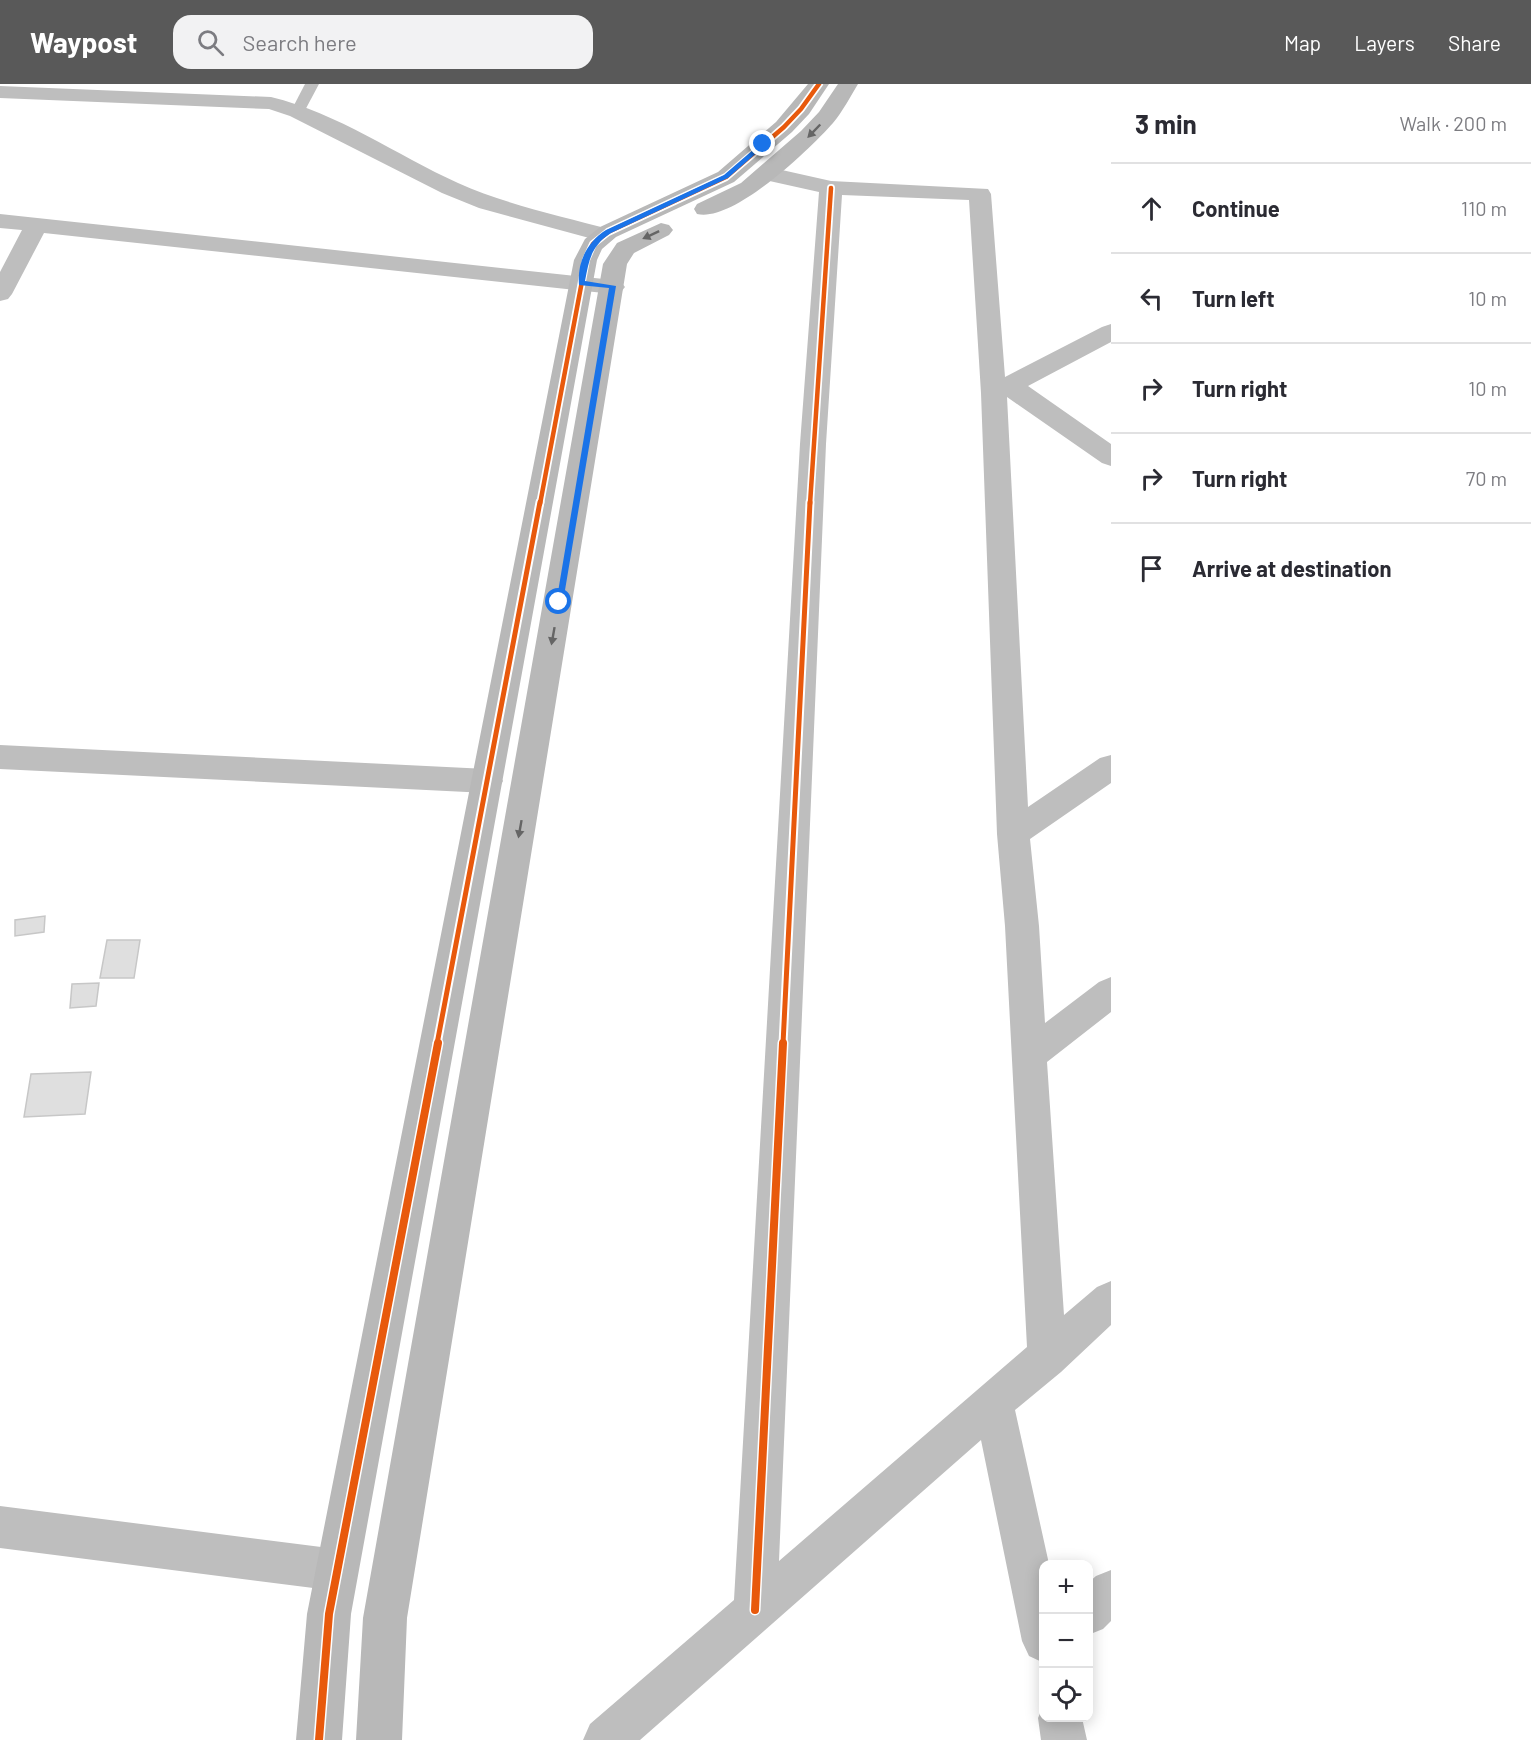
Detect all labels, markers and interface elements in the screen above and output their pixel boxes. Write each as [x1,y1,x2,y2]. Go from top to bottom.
search box [173,15,593,69]
text: Waypost [30,25,137,59]
icon: search [194,26,227,59]
text: Search here [242,29,357,55]
text: Map [1284,30,1321,55]
text: Layers [1354,30,1415,55]
text: Share [1448,30,1501,55]
text: 3 min [1135,108,1197,139]
text: Walk · 200 m [1399,111,1507,135]
one-way arrow [807,123,821,137]
route end [749,130,775,156]
icon: ahead [1135,192,1168,225]
text: Continue [1192,195,1280,221]
text: 110 m [1461,196,1507,220]
one-way arrow [642,230,659,239]
icon: left [1135,282,1168,315]
text: Turn left [1192,285,1275,311]
text: 10 m [1468,286,1507,310]
icon: right [1135,372,1168,405]
text: Turn right [1192,375,1287,401]
text: 10 m [1468,376,1507,400]
icon: right [1135,462,1168,495]
text: Turn right [1192,465,1287,491]
text: 70 m [1466,466,1507,490]
icon: arrive [1135,552,1168,585]
text: Arrive at destination [1192,555,1391,581]
route start [545,588,571,614]
one-way arrow [548,627,557,646]
one-way arrow [515,819,524,838]
map controls [1039,1560,1093,1722]
button: + [1039,1560,1093,1614]
button: − [1039,1614,1093,1668]
button: locate [1039,1668,1093,1722]

